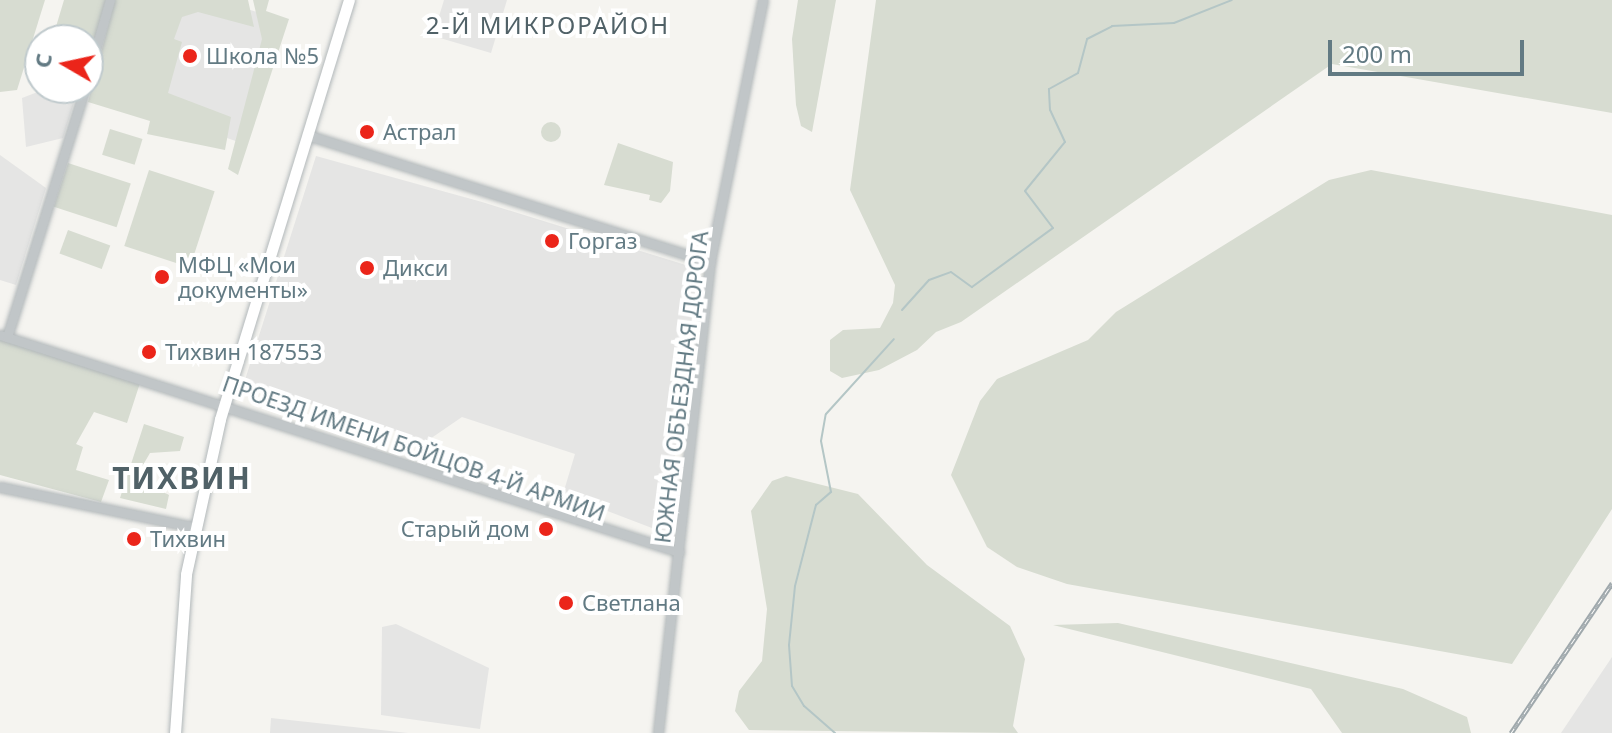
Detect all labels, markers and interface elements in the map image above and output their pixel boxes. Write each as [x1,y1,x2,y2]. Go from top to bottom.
district label: 2-Й МИКРОРАЙОН [426,11,670,39]
north arrow [24,24,104,104]
scale bar [1332,24,1528,74]
text: 200 m [1342,37,1412,70]
place label: Школа №5 [206,43,319,69]
marker: Школа №5 [181,47,199,65]
text: С [26,51,58,70]
place label: Астрал [383,119,456,145]
marker: Астрал [358,123,376,141]
place label: Горгаз [568,228,637,254]
street label: ЮЖНАЯ ОБЪЕЗДНАЯ ДОРОГА [649,229,713,545]
marker: Горгаз [543,232,561,250]
place label: МФЦ «Мои документы» [178,251,308,302]
place label: Дикси [383,255,448,281]
marker: Дикси [358,259,376,277]
marker: МФЦ «Мои документы» [153,268,171,286]
place label: Тихвин 187553 [165,339,322,365]
marker: Тихвин 187553 [140,343,158,361]
street label: ПРОЕЗД ИМЕНИ БОЙЦОВ 4-Й АРМИИ [219,370,609,526]
district label: ТИХВИН [112,460,252,496]
place label: Старый дом [401,516,530,542]
marker: Старый дом [537,520,555,538]
place label: Тихвин [150,526,226,552]
marker: Тихвин [125,530,143,548]
place label: Светлана [582,590,681,616]
marker: Светлана [557,594,575,612]

